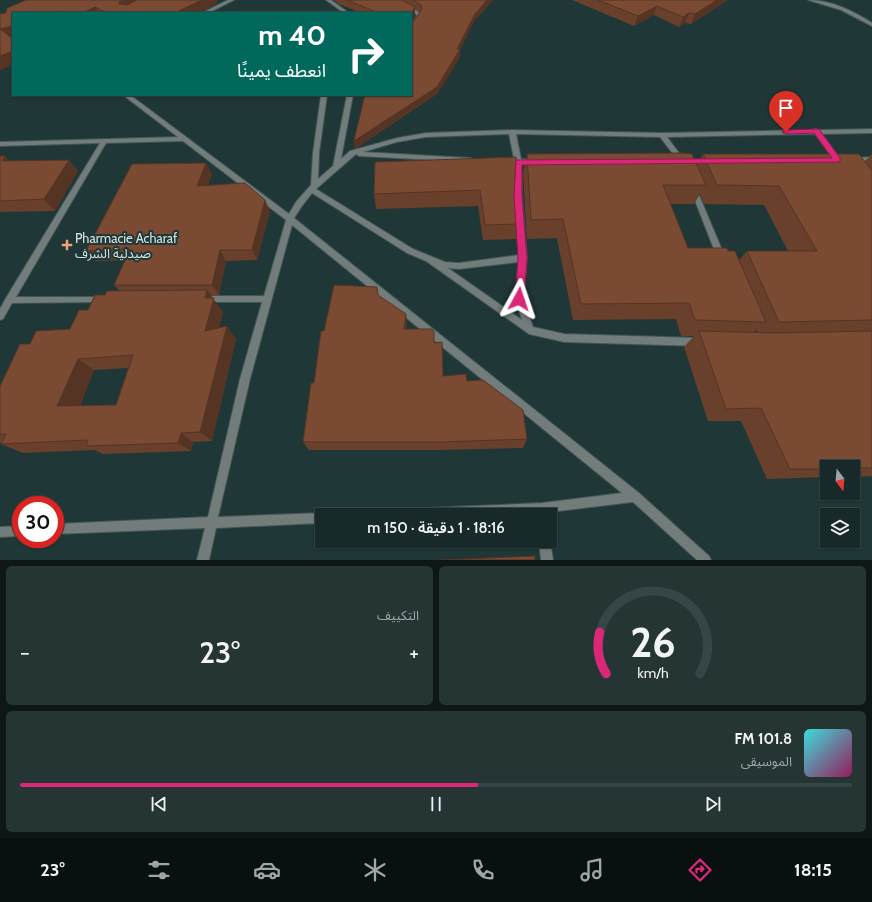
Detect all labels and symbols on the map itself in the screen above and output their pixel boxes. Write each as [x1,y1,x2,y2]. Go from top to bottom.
pin [769,91,803,132]
place label: Pharmacie Acharaf صيدلية الشرف [75,230,178,261]
marker: Pharmacie Acharaf صيدلية الشرف [62,240,72,250]
position arrow [498,278,540,320]
north arrow [820,460,860,500]
speed limit sign: 30 [12,496,64,548]

